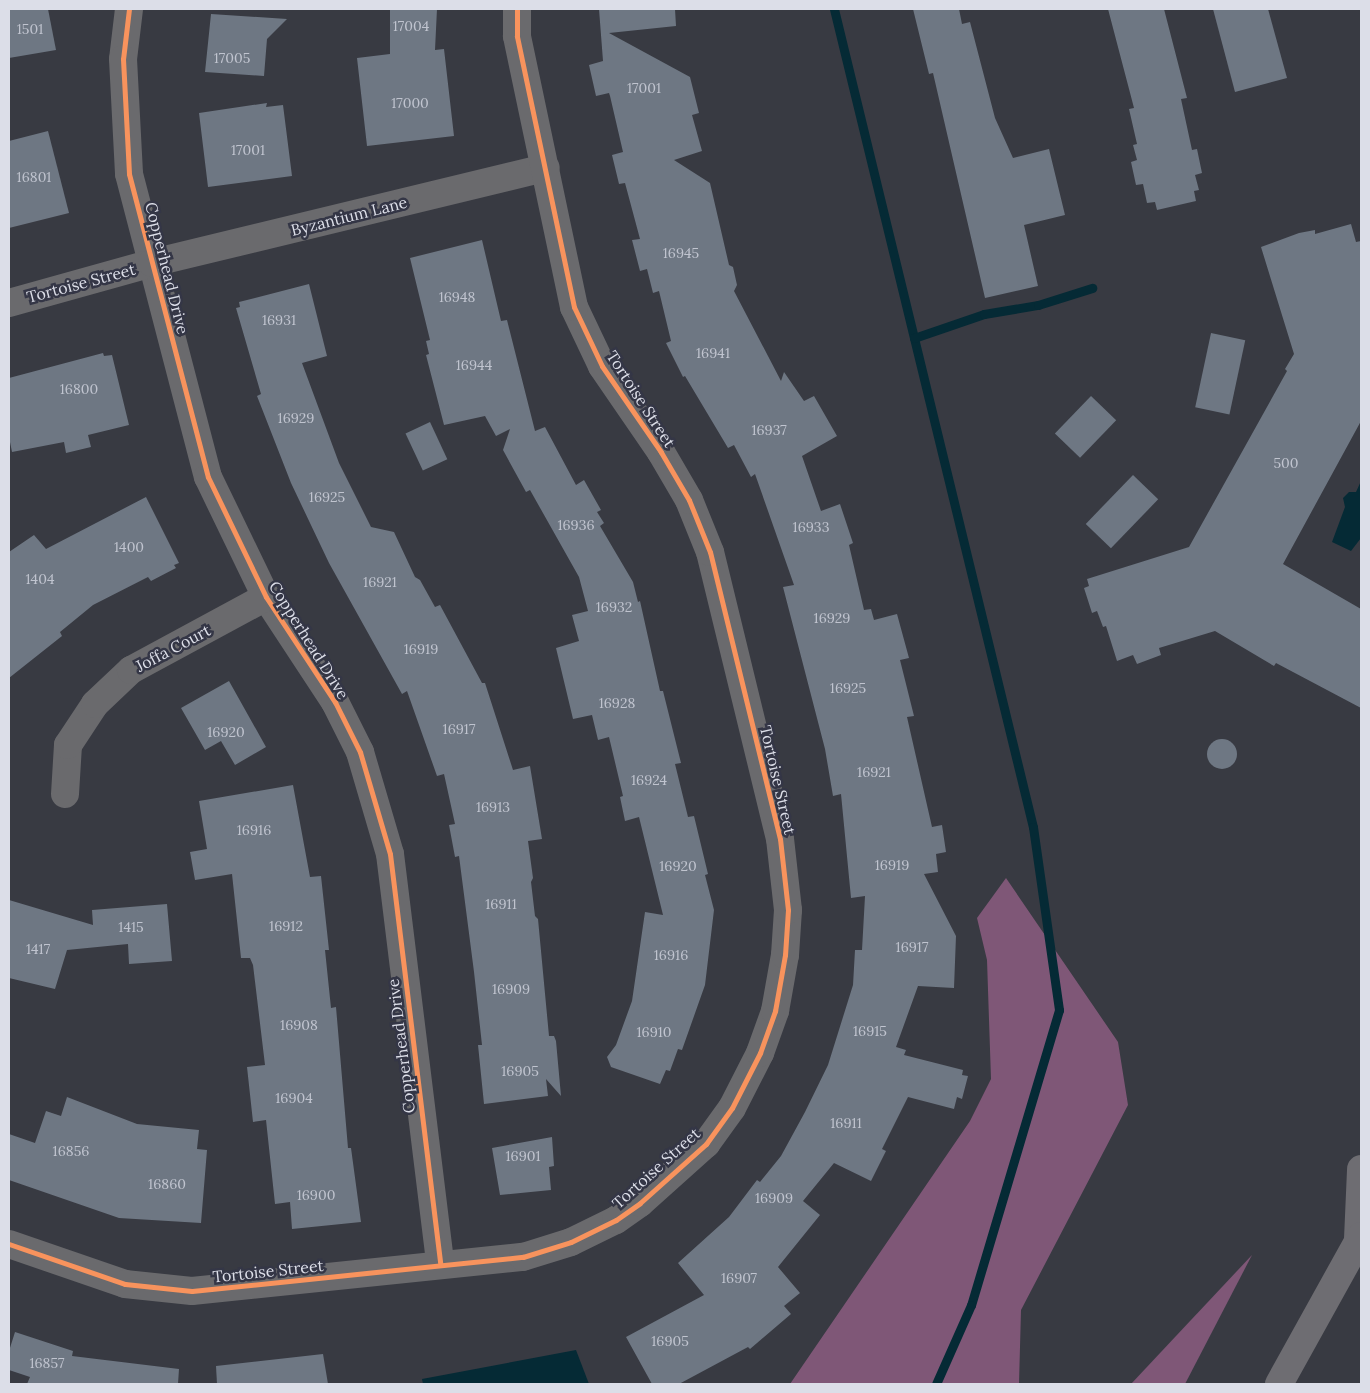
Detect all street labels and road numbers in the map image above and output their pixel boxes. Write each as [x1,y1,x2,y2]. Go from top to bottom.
street label: Byzantium Lane [289,192,409,240]
street label: Copperhead Drive [141,200,193,336]
street label: Tortoise Street [25,259,137,307]
street label: Tortoise Street [603,347,679,451]
street label: Copperhead Drive [265,577,353,703]
street label: Joffa Court [132,620,214,676]
street label: Tortoise Street [756,723,800,837]
street label: Copperhead Drive [383,978,419,1114]
street label: Tortoise Street [608,1124,704,1212]
street label: Tortoise Street [212,1256,324,1286]

